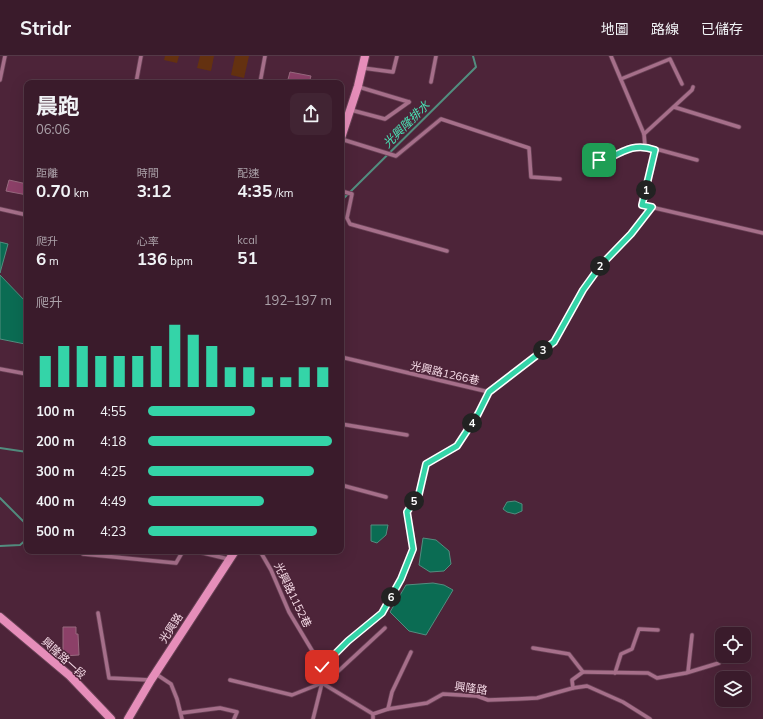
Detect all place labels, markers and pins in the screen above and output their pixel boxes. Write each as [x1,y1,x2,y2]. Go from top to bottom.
pin [582,143,616,177]
pin: 1 [636,180,656,200]
pin: 2 [590,256,610,276]
pin: 3 [533,340,553,360]
pin: 4 [462,413,482,433]
pin: 5 [404,491,424,511]
pin: 6 [381,587,401,607]
pin [305,650,339,684]

